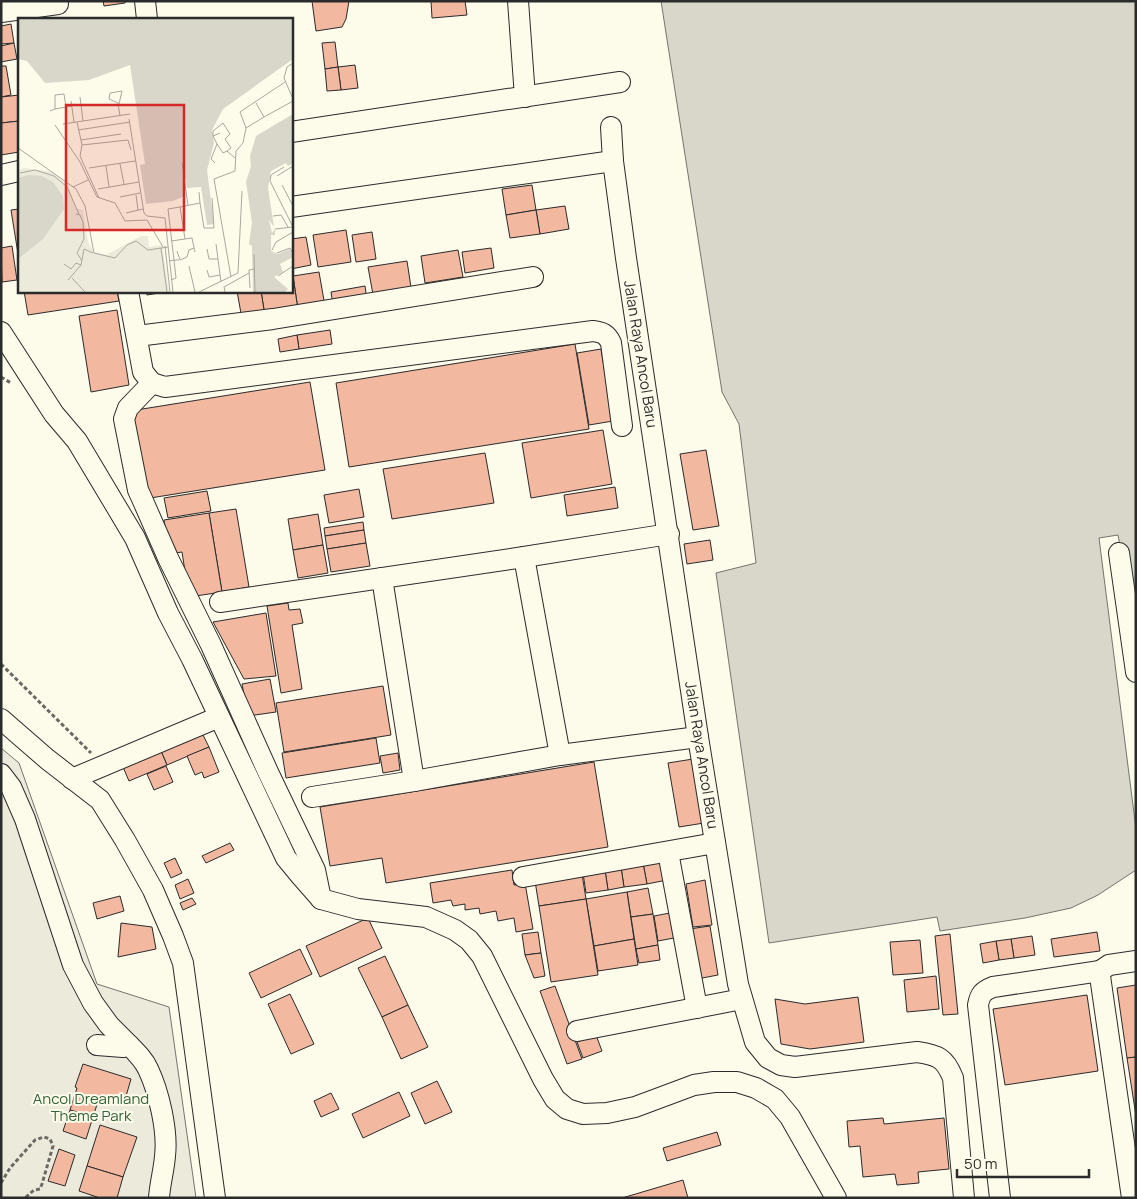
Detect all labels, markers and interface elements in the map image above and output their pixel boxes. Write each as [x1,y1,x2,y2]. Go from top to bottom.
inset map [18,18,292,292]
street label: Jalan Raya Ancol Baru [619,279,663,429]
street label: Jalan Raya Ancol Baru [680,680,724,830]
park label: Ancol Dreamland Theme Park [33,1088,149,1126]
scale bar [957,1146,1090,1178]
text: 50 m [964,1153,998,1174]

